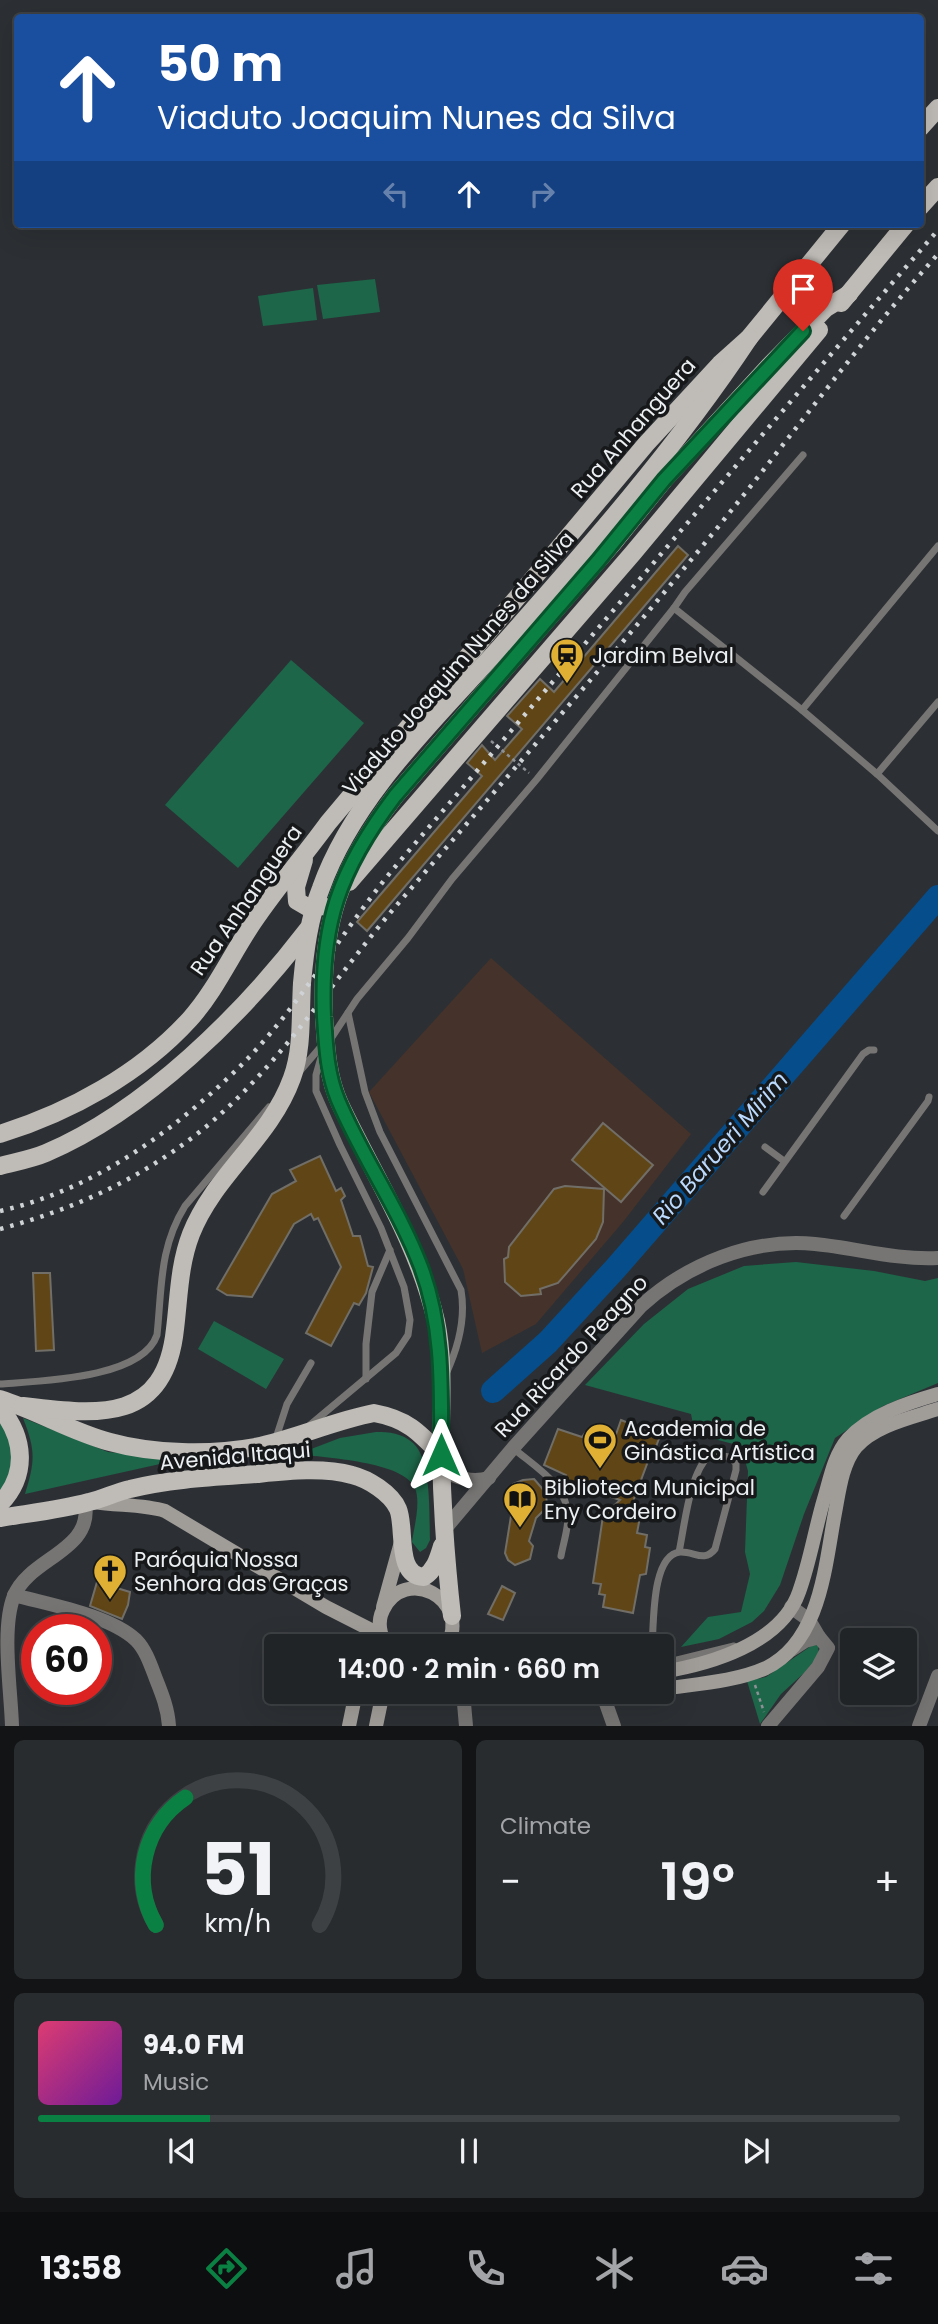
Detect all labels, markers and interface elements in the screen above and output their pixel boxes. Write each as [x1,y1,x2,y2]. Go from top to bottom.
text: 50 m [157,30,283,98]
icon: ahead [42,42,133,133]
text: Viaduto Joaquim Nunes da Silva [157,95,676,140]
icon: left [377,175,415,213]
icon: ahead [450,175,488,213]
icon: right [523,175,561,213]
pin [773,259,833,331]
icon: arrive [784,270,822,308]
street label: Rua Anhanguera [564,352,702,504]
street label: Viaduto Joaquim Nunes da Silva [335,525,581,801]
station icon: Jardim Belval [548,636,586,685]
place label: Jardim Belval [592,641,734,670]
street label: Rua Anhanguera [183,819,309,981]
water label: Rio Barueri Mirim [645,1065,795,1231]
street label: Rua Ricardo Peagno [488,1268,654,1444]
place label: Academia de Ginástica Artística [624,1414,815,1467]
position arrow [404,1418,478,1492]
sports icon: Academia de Ginástica Artística [581,1421,619,1470]
street label: Avenida Itaqui [158,1435,312,1477]
place label: Biblioteca Municipal Eny Cordeiro [544,1473,755,1526]
library icon: Biblioteca Municipal Eny Cordeiro [501,1480,539,1529]
place label: Paróquia Nossa Senhora das Graças [134,1545,349,1598]
church icon: Paróquia Nossa Senhora das Graças [91,1552,129,1601]
speed limit sign: 60 [21,1614,112,1705]
map controls [840,1628,917,1705]
button: layers [840,1628,917,1705]
text: 14:00 · 2 min · 660 m [338,1651,600,1687]
text: Climate [500,1810,591,1842]
text: 51 [201,1820,275,1921]
text: 19° [660,1845,735,1918]
text: − [500,1855,521,1908]
text: + [874,1855,900,1908]
text: km/h [205,1906,271,1941]
text: 94.0 FM [143,2027,244,2063]
text: Music [143,2066,209,2098]
icon: previous [163,2132,201,2170]
icon: pause [450,2132,488,2170]
icon: next [737,2132,775,2170]
icon: directions [202,2244,251,2293]
icon: music [332,2244,381,2293]
icon: phone [461,2244,510,2293]
icon: climate [590,2244,639,2293]
icon: car [720,2244,769,2293]
icon: filters [849,2244,898,2293]
text: 13:58 [40,2245,122,2290]

